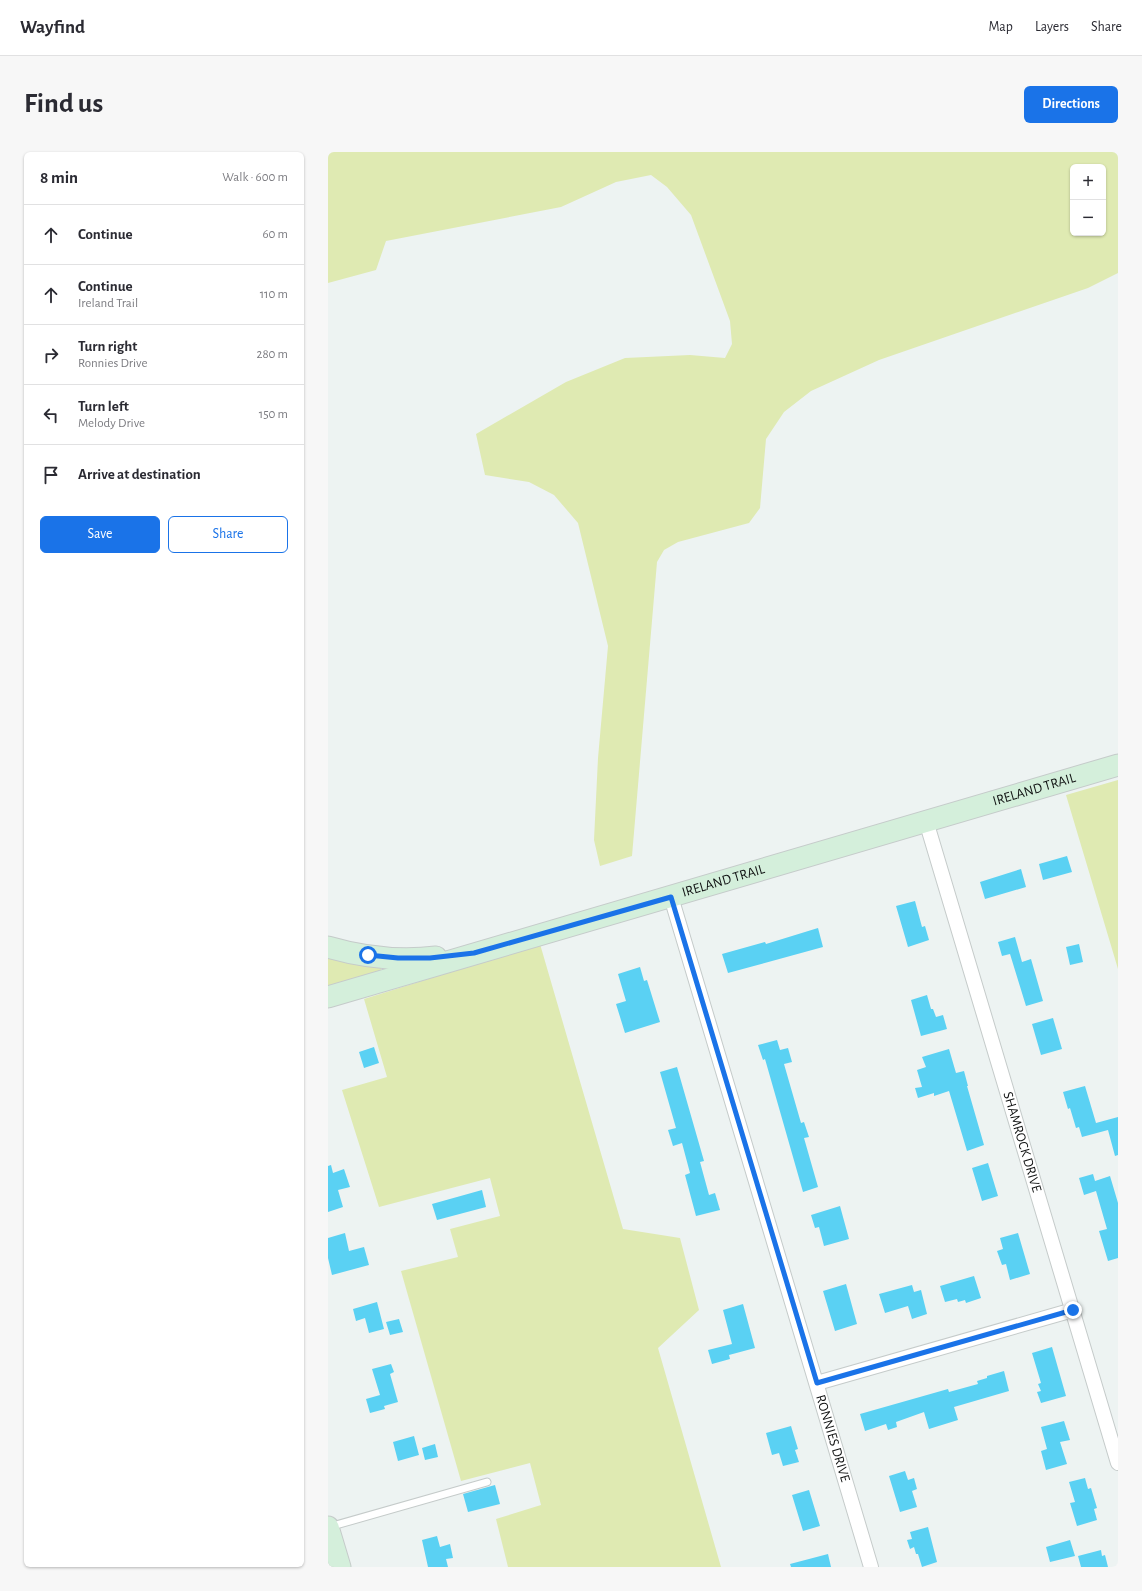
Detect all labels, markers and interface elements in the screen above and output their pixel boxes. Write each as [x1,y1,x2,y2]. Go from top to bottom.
text: Wayfind [20,18,85,37]
text: Map [988,20,1013,34]
text: Layers [1035,20,1069,34]
text: Share [1091,20,1122,34]
button: Directions [1024,86,1118,123]
text: Find us [24,90,103,118]
map controls [1070,164,1106,236]
button: + [1070,164,1106,200]
text: 8 min [40,169,78,186]
text: Walk · 600 m [222,171,288,184]
button: − [1070,200,1106,236]
icon: ahead [40,224,62,246]
text: Continue [78,227,133,242]
text: 60 m [262,228,288,241]
text: Continue [78,279,133,294]
icon: ahead [40,284,62,306]
text: 110 m [260,288,288,301]
text: Ireland Trail [78,297,138,310]
text: Turn right [78,339,137,354]
icon: right [40,344,62,366]
text: 280 m [257,348,288,361]
text: Ronnies Drive [78,357,147,370]
text: Turn left [78,399,129,414]
icon: left [40,404,62,426]
text: 150 m [259,408,288,421]
text: Melody Drive [78,417,145,430]
icon: arrive [40,464,62,486]
text: Arrive at destination [78,467,201,482]
button: Save [40,516,160,553]
button: Share [168,516,288,553]
street label: IRELAND TRAIL [991,771,1077,808]
street label: IRELAND TRAIL [680,862,766,900]
route start [359,946,377,964]
street label: SHAMROCK DRIVE [1000,1090,1044,1194]
route end [1064,1301,1082,1319]
street label: RONNIES DRIVE [813,1393,852,1484]

